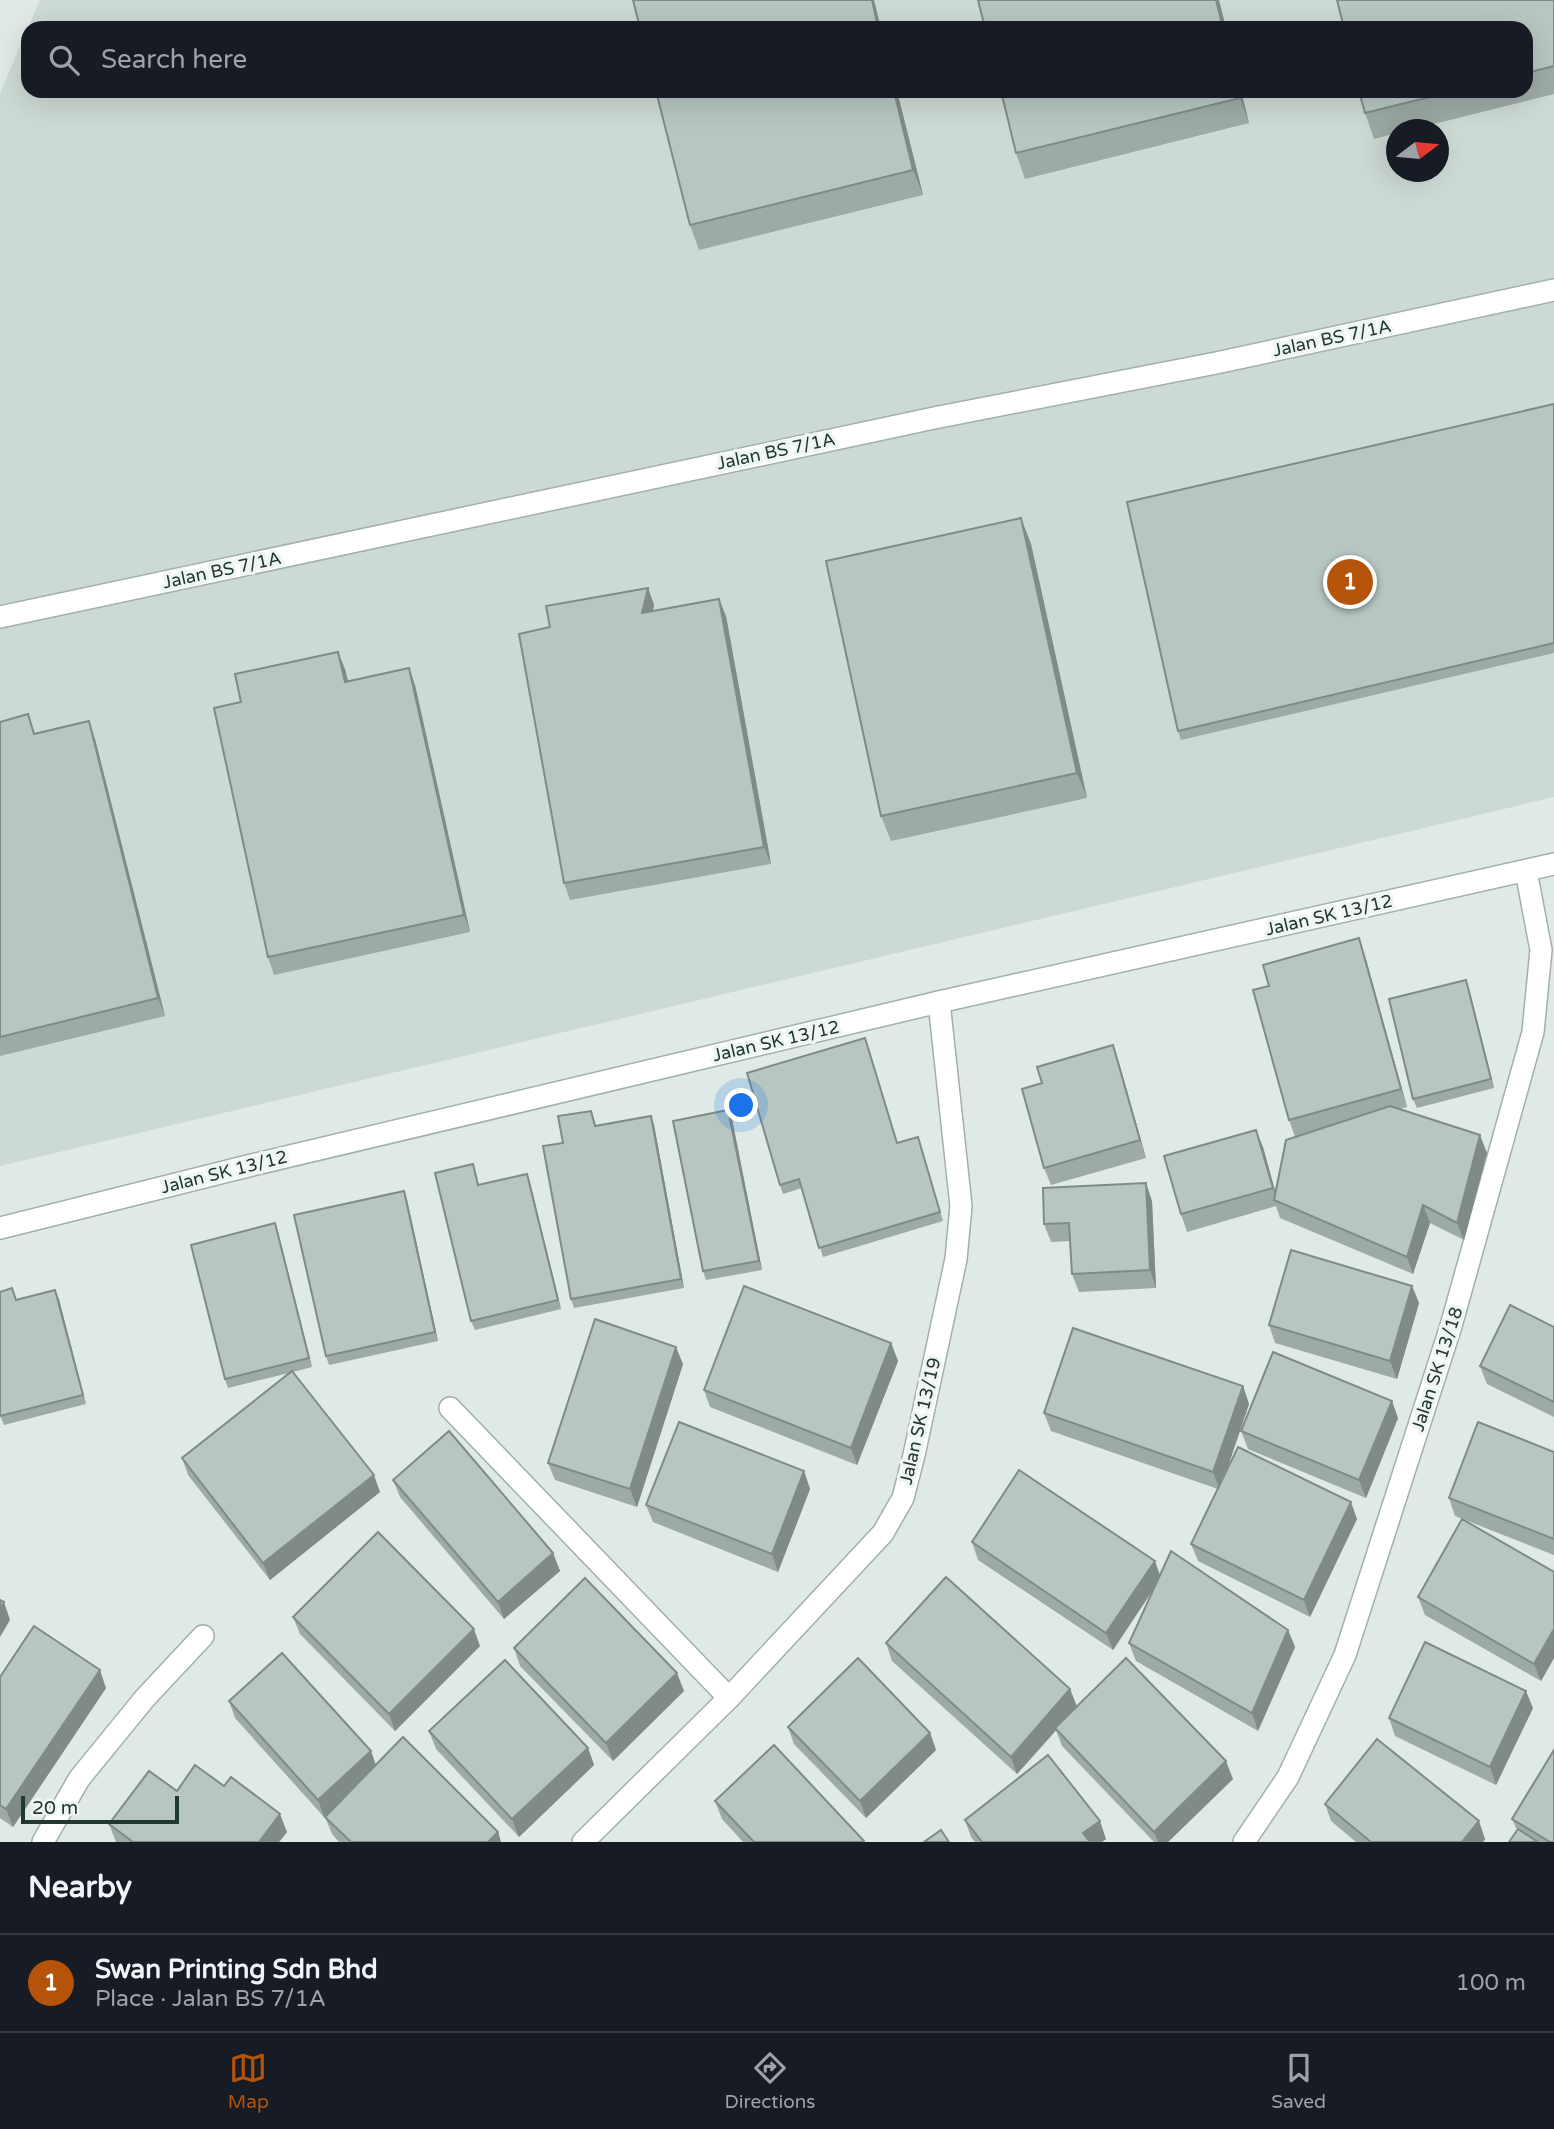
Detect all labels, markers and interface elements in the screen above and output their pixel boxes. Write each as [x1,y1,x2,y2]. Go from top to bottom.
search box [21,21,1533,98]
icon: search [45,41,83,79]
text: Search here [101,44,247,75]
north arrow [1386,119,1449,182]
street label: Jalan BS 7/1A [1271,315,1393,361]
street label: Jalan BS 7/1A [715,428,837,474]
street label: Jalan BS 7/1A [161,547,283,593]
pin: 1 [1327,556,1373,608]
street label: Jalan SK 13/12 [1263,890,1395,940]
street label: Jalan SK 13/12 [710,1016,842,1066]
your location [724,1088,758,1122]
street label: Jalan SK 13/12 [158,1146,290,1198]
street label: Jalan SK 13/18 [1406,1304,1468,1434]
street label: Jalan SK 13/19 [895,1355,945,1487]
scale bar [21,1793,178,1825]
text: 20 m [32,1797,78,1819]
text: Nearby [28,1869,132,1906]
text: Swan Printing Sdn Bhd [95,1954,378,1985]
text: 1 [44,1969,58,1997]
text: 100 m [1456,1969,1526,1997]
text: Place · Jalan BS 7/1A [95,1985,326,2013]
tab: Map [228,2049,269,2113]
tab: Directions [725,2049,816,2113]
tab: Saved [1271,2049,1326,2113]

